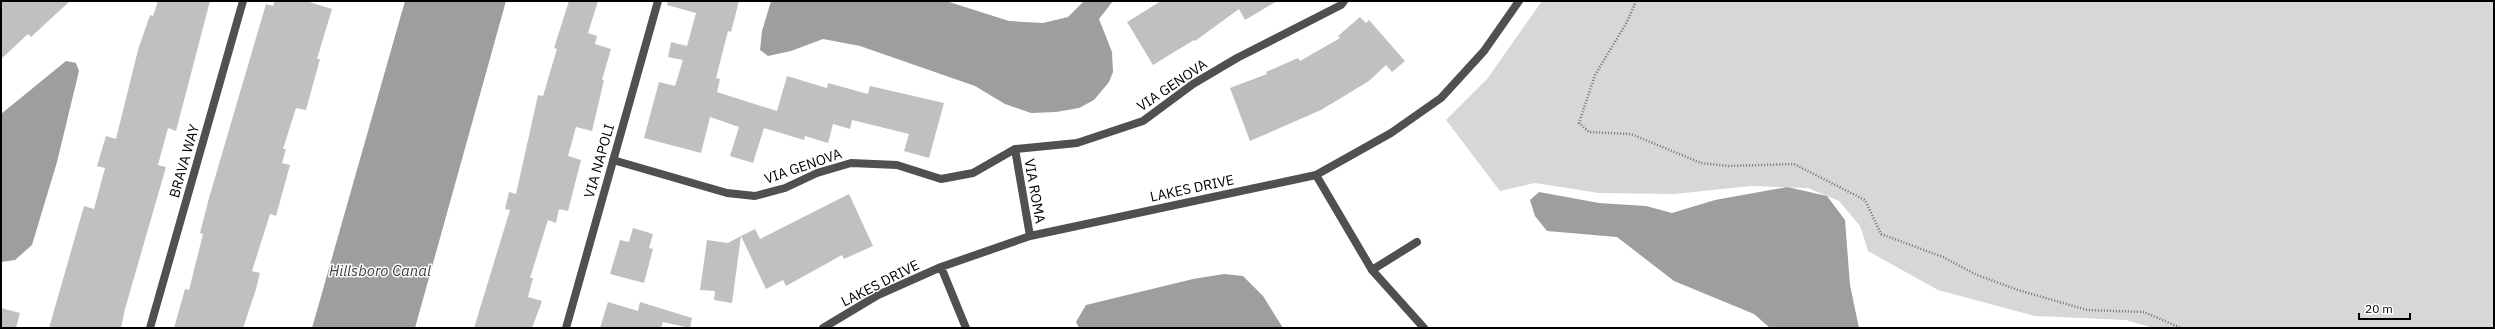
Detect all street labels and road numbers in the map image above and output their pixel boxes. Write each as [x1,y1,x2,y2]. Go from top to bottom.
street label: VIA GENOVA [1133,55,1211,115]
street label: BRAVA WAY [165,121,203,200]
street label: VIA NAPOLI [580,122,618,200]
street label: VIA GENOVA [762,144,844,188]
street label: VIA ROMA [1020,157,1050,225]
street label: LAKES DRIVE [1148,170,1236,206]
street label: LAKES DRIVE [838,256,922,310]

